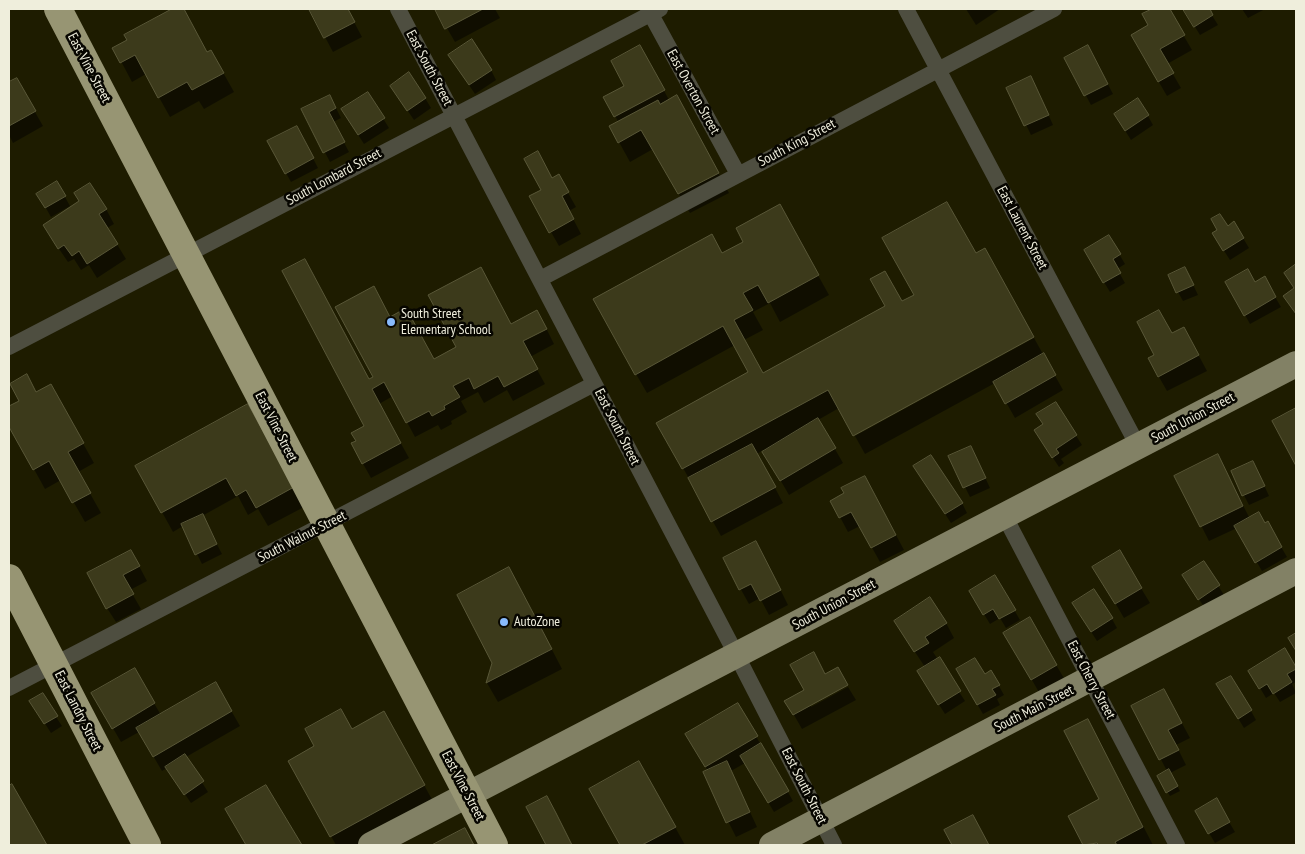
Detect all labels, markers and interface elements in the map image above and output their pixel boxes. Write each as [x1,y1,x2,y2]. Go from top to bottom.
street label: East South Street [402,27,456,109]
street label: East Vine Street [64,30,114,106]
street label: East Overton Street [663,47,723,137]
street label: South King Street [755,116,839,170]
street label: South Lombard Street [284,145,384,209]
street label: East Laurent Street [993,183,1051,273]
place label: South Street Elementary School [401,306,491,338]
marker: South Street Elementary School [385,316,397,328]
street label: East South Street [591,386,643,468]
street label: East Vine Street [251,389,301,465]
street label: South Union Street [1149,389,1237,447]
street label: South Walnut Street [255,508,349,566]
street label: South Union Street [790,576,878,634]
place label: AutoZone [514,614,560,630]
marker: AutoZone [498,616,510,628]
street label: East Cherry Street [1063,638,1119,722]
street label: East Landry Street [51,668,105,754]
street label: South Main Street [992,682,1076,736]
street label: East South Street [778,745,830,827]
street label: East Vine Street [438,748,488,824]

